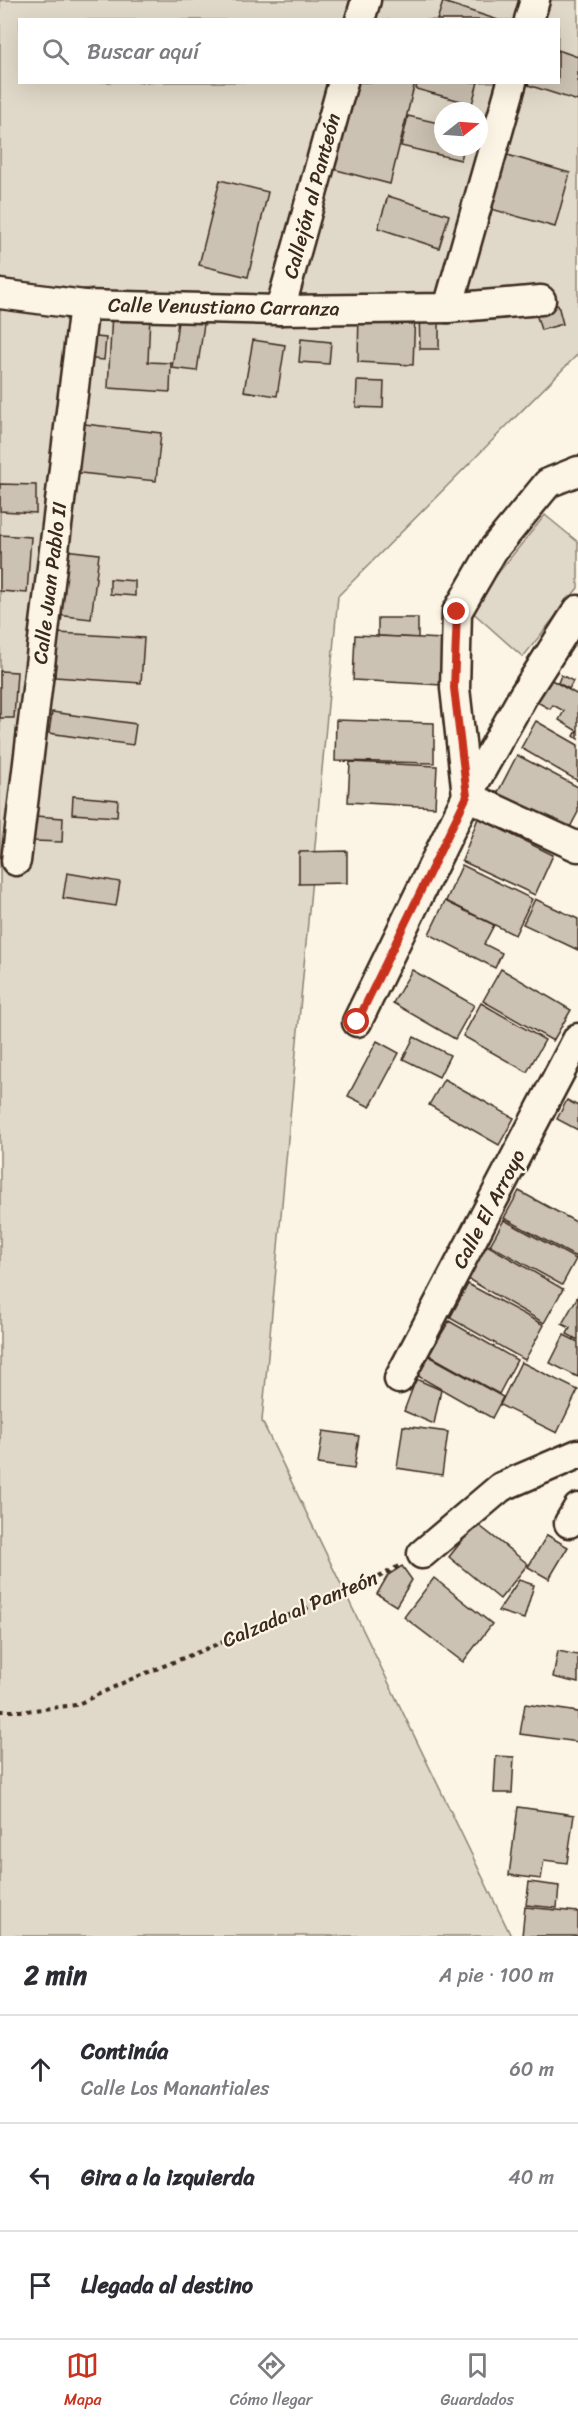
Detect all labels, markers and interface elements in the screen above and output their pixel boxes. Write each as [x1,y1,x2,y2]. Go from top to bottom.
search box [18,18,560,84]
text: Buscar aquí [87,32,199,71]
icon: search [39,35,72,68]
north arrow [434,102,488,156]
street label: Callejón al Panteón [273,109,351,283]
street label: Calle Venustiano Carranza [108,287,340,327]
street label: Calle Juan Pablo II [23,500,77,666]
route end [443,598,469,624]
route start [343,1008,369,1034]
street label: Calle El Arroyo [443,1143,535,1275]
street label: Calzada al Panteón [217,1560,383,1658]
text: 2 min [24,1952,87,1998]
text: A pie · 100 m [439,1958,554,1993]
text: Continúa [81,2032,168,2071]
text: 60 m [509,2052,554,2087]
icon: ahead [24,2053,57,2086]
text: Calle Los Manantiales [81,2071,270,2106]
text: Gira a la izquierda [81,2158,254,2197]
text: 40 m [508,2160,554,2195]
icon: left [24,2161,57,2194]
text: Llegada al destino [81,2266,253,2305]
icon: arrive [24,2269,57,2302]
tab: Mapa [64,2349,102,2414]
tab: Cómo llegar [230,2349,312,2414]
tab: Guardados [440,2349,514,2414]

